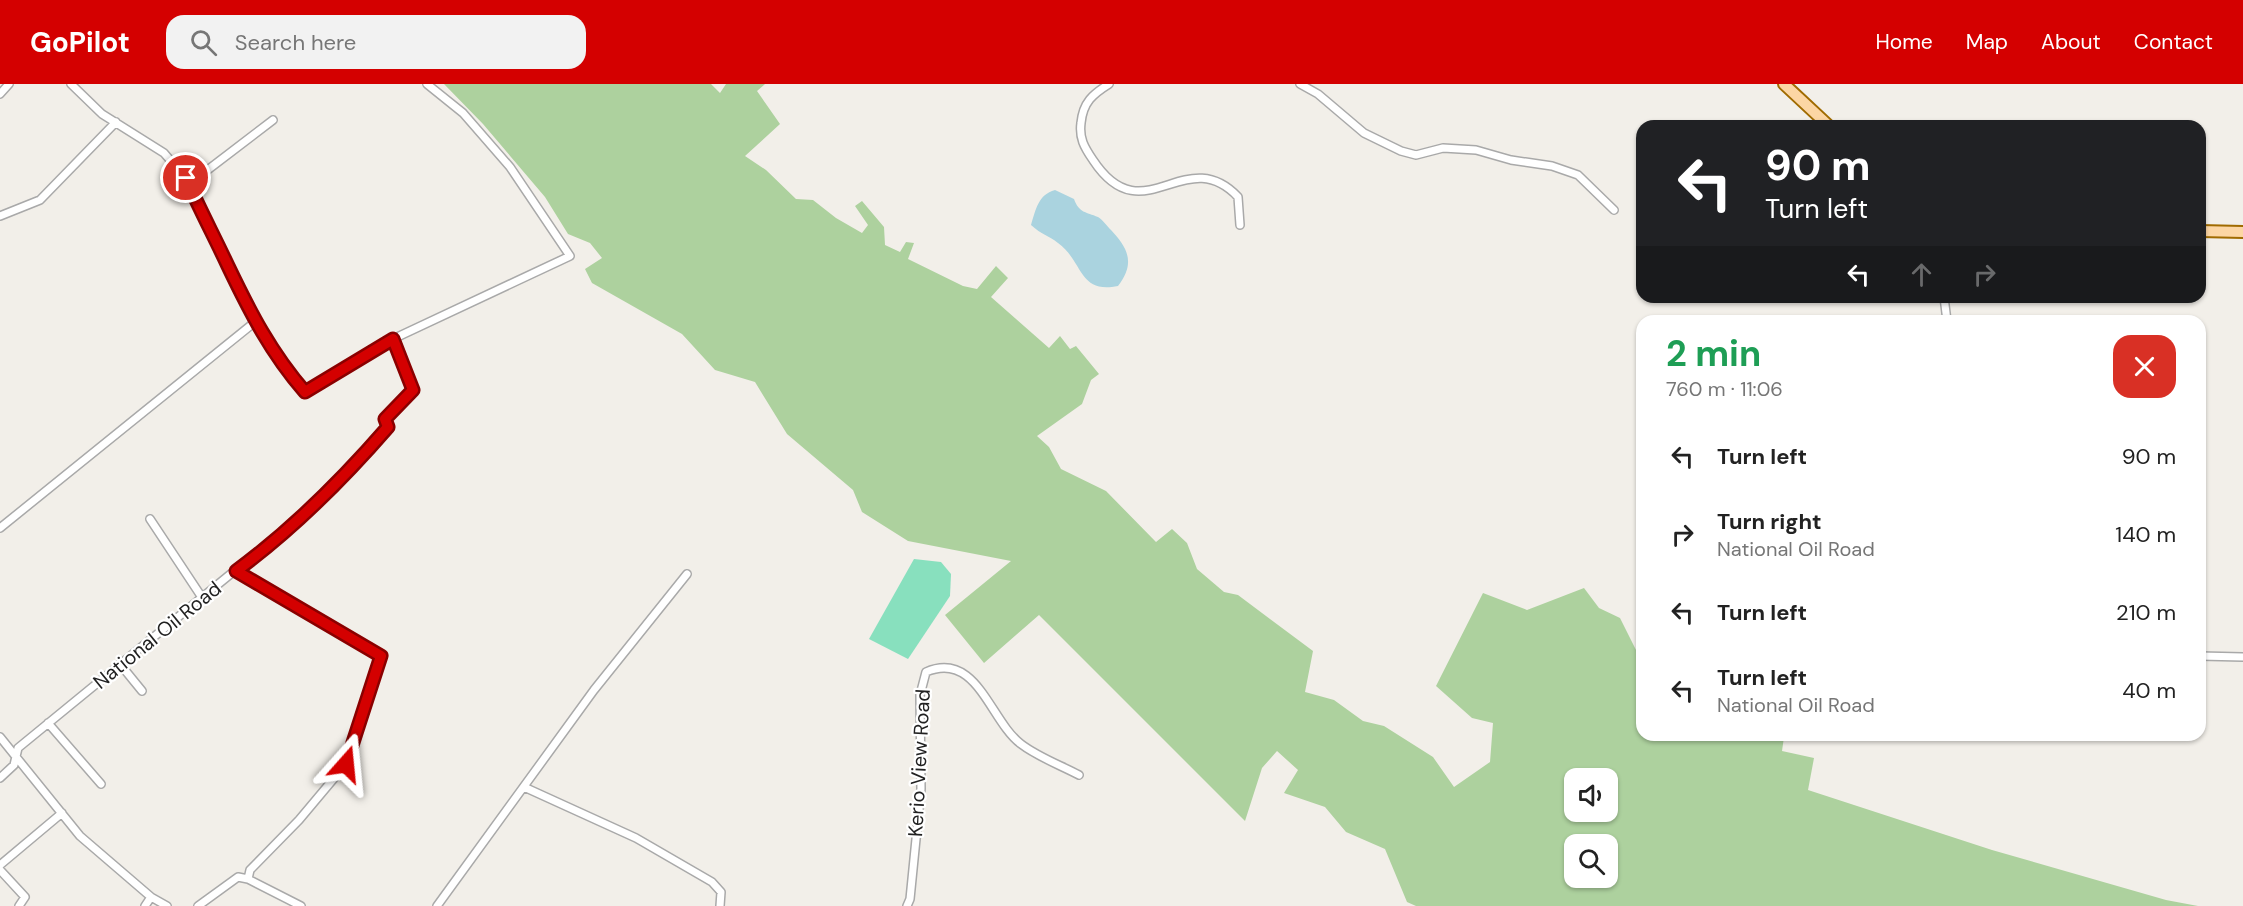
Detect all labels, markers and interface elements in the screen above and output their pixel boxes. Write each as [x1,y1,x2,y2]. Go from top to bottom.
search box [166,15,586,69]
text: GoPilot [30,24,130,61]
icon: search [187,26,220,59]
text: Search here [235,28,356,57]
text: Home [1875,28,1933,56]
text: Map [1966,28,2008,56]
text: About [2041,28,2101,56]
text: Contact [2134,28,2213,56]
text: 90 m [1765,138,1871,193]
icon: left [1666,144,1744,222]
pin [160,152,211,203]
icon: arrive [169,161,202,194]
text: Turn left [1765,191,1868,226]
icon: left [1842,258,1875,291]
icon: ahead [1905,258,1938,291]
icon: right [1968,258,2001,291]
text: 2 min [1666,330,1761,377]
button: close [2113,335,2176,398]
text: 760 m · 11:06 [1666,376,1783,402]
icon: left [1666,440,1699,473]
text: Turn left [1717,442,1807,471]
text: 90 m [2122,442,2176,471]
text: Turn right [1717,507,1822,536]
icon: right [1666,518,1699,551]
text: 140 m [2115,520,2176,549]
text: National Oil Road [1717,536,1875,562]
street label: National Oil Road [88,575,226,695]
icon: left [1666,596,1699,629]
text: Turn left [1717,598,1807,627]
text: 210 m [2116,598,2176,627]
text: Turn left [1717,663,1807,692]
icon: left [1666,674,1699,707]
text: 40 m [2122,676,2176,705]
street label: Kerio View Road [902,688,936,838]
text: National Oil Road [1717,692,1875,718]
position arrow [314,732,378,796]
map controls [1564,768,1618,888]
button: sound [1564,768,1618,822]
button: search [1564,834,1618,888]

